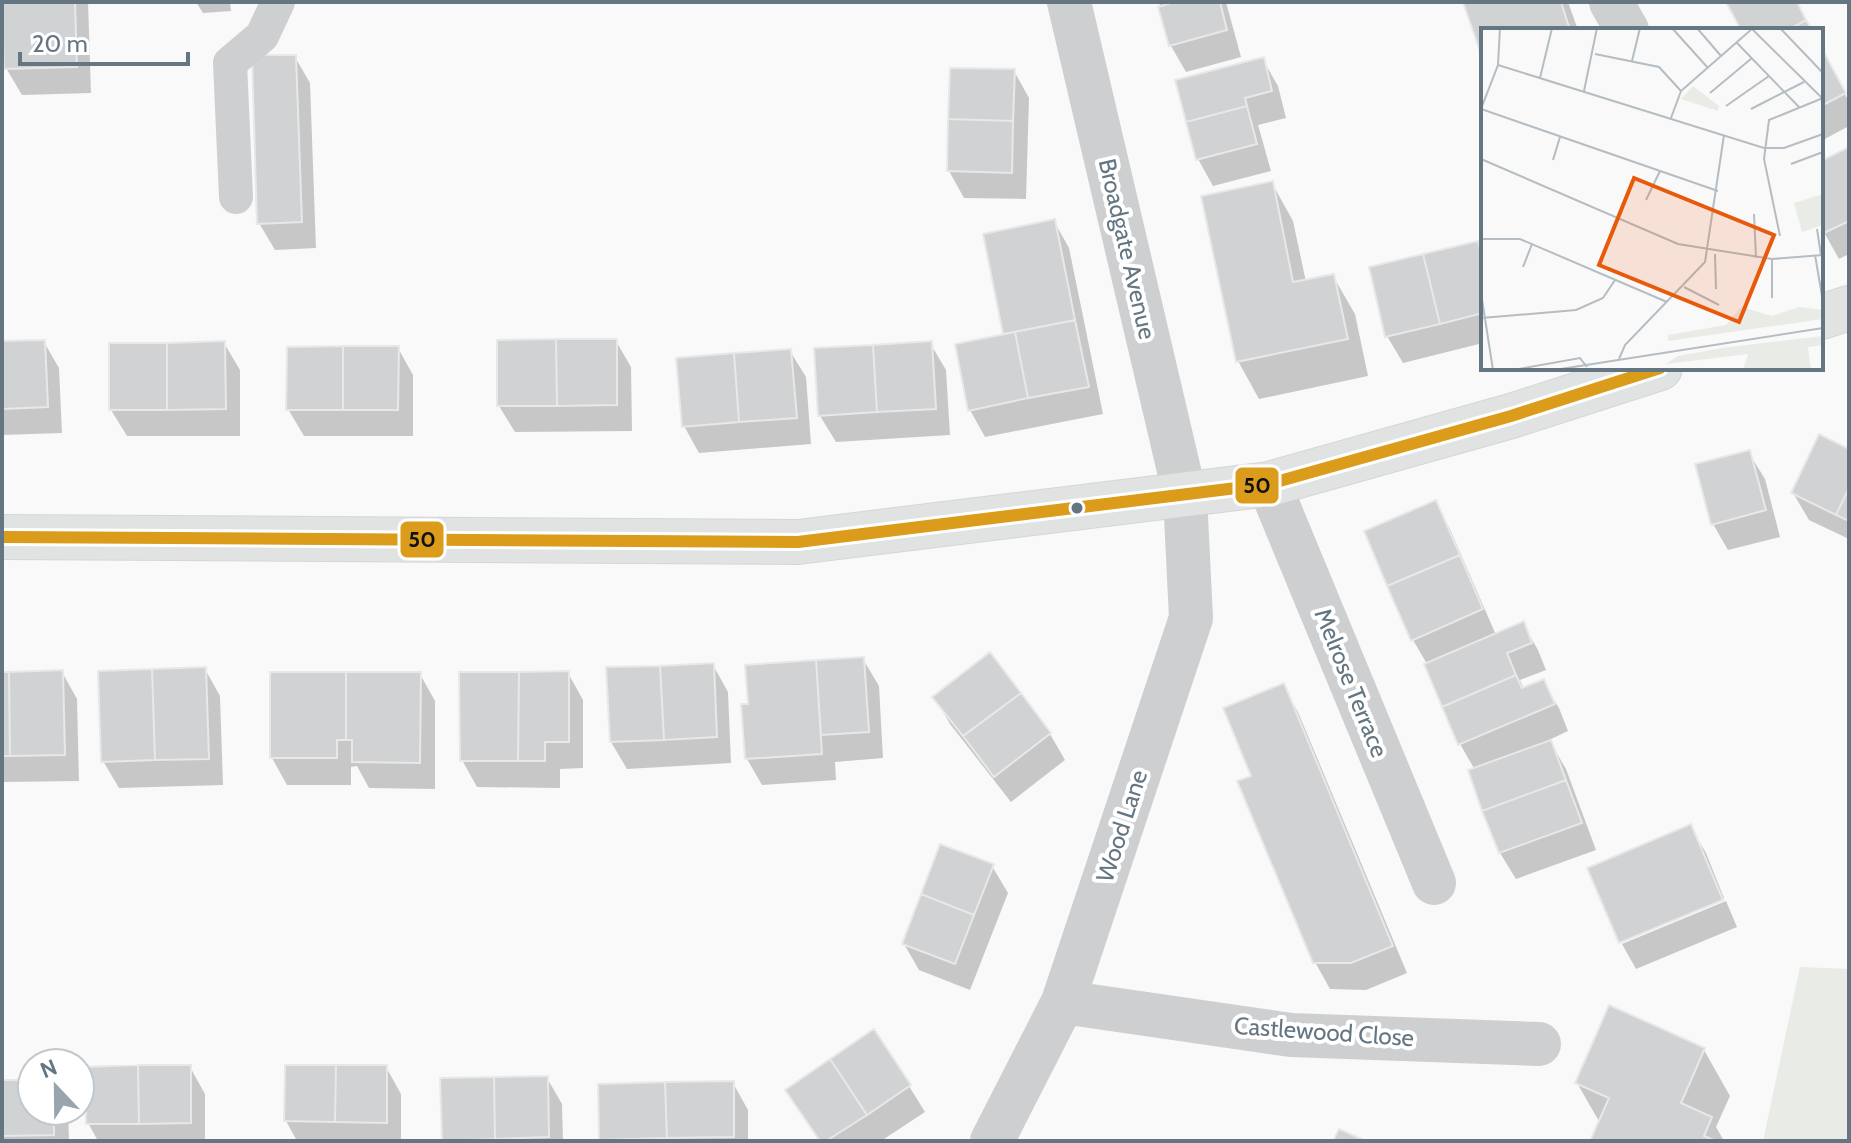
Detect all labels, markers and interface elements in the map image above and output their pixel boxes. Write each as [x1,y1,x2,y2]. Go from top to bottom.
scale bar [20,16,188,66]
inset map [1481,28,1823,370]
text: 20 m [32,29,88,58]
street label: Broadgate Avenue [1093,156,1162,342]
line badge: 50 [1234,466,1280,505]
text: 50 [1243,472,1271,499]
unlabelled marker [1069,500,1085,516]
line badge: 50 [399,520,445,559]
text: 50 [408,526,436,553]
street label: Melrose Terrace [1308,604,1394,761]
street label: Wood Lane [1090,766,1153,886]
street label: Castlewood Close [1233,1011,1415,1052]
north arrow [16,1047,96,1127]
text: N [36,1053,61,1084]

